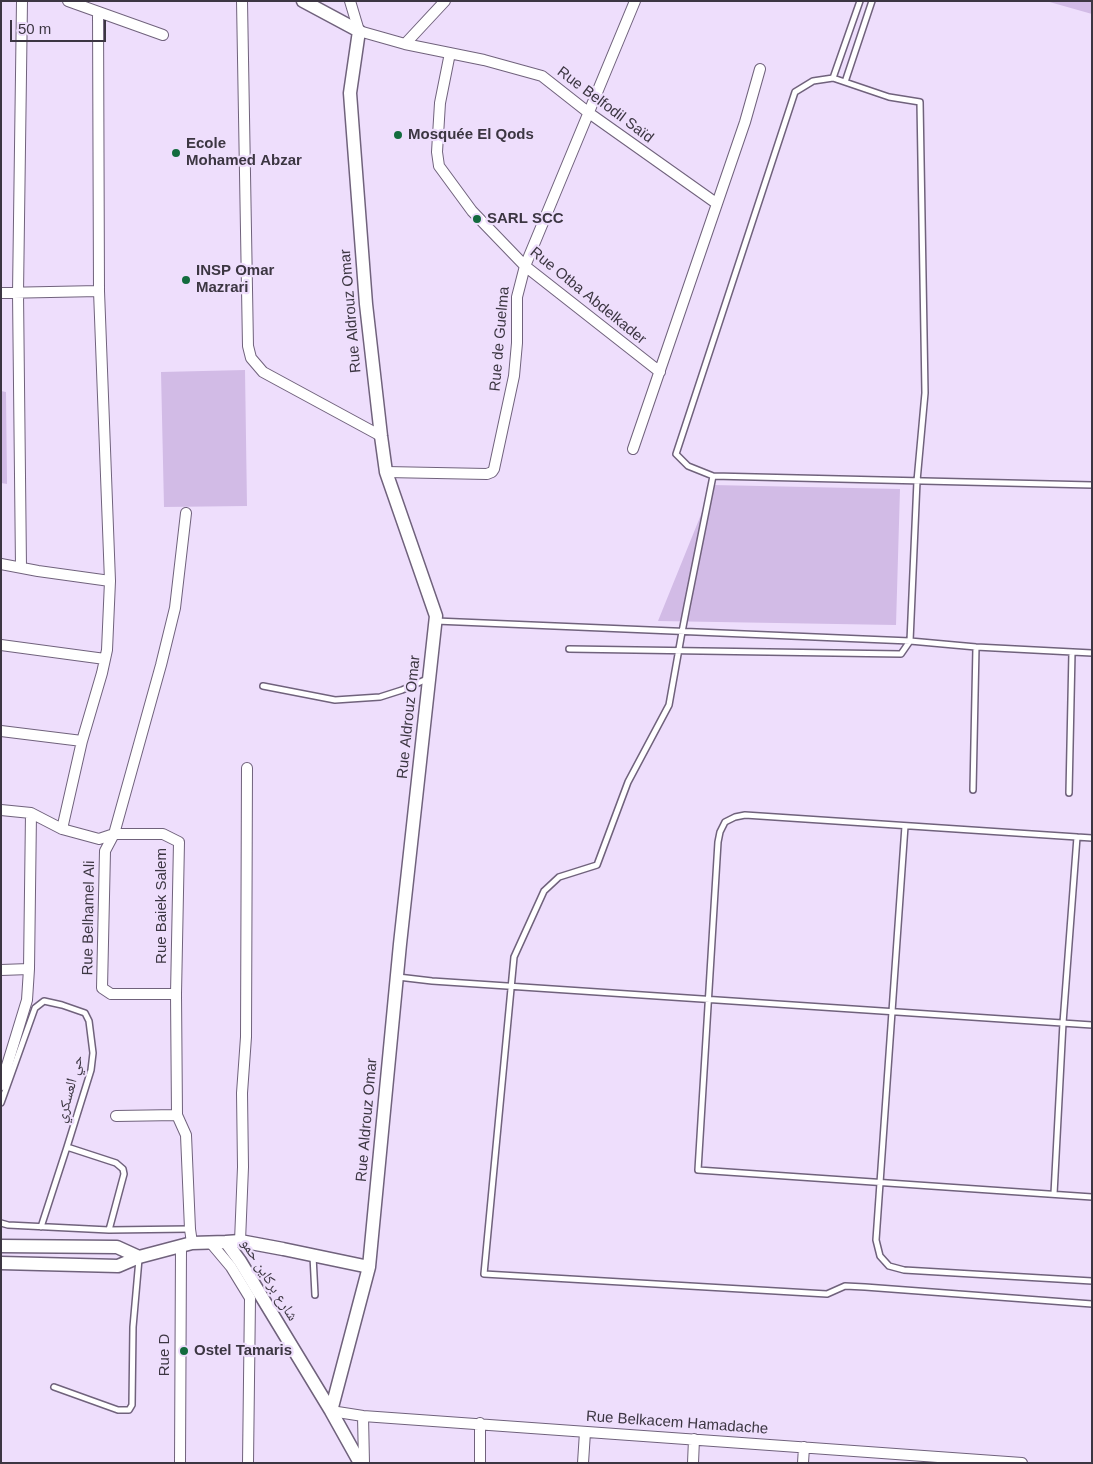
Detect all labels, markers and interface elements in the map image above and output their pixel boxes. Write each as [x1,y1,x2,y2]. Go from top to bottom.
scale bar [12,10,109,42]
text: 50 m [18,20,51,37]
street label: Rue Belfodil Saïd [553,63,657,147]
place label: Mosquée El Qods [408,126,534,144]
marker: Mosquée El Qods [392,129,404,141]
place label: Ecole Mohamed Abzar [186,135,302,170]
marker: Ecole Mohamed Abzar [170,147,182,159]
place label: SARL SCC [487,210,564,228]
marker: SARL SCC [471,213,483,225]
street label: Rue Otba Abdelkader [526,244,650,348]
street label: Rue Aldrouz Omar [337,248,365,374]
place label: INSP Omar Mazrari [196,262,274,297]
marker: INSP Omar Mazrari [180,274,192,286]
street label: Rue de Guelma [486,286,514,392]
street label: Rue Aldrouz Omar [394,654,424,780]
street label: Rue Baiek Salem [153,848,171,964]
street label: Rue Belhamel Ali [79,860,99,976]
street label: حي العسكري [52,1053,88,1125]
street label: Rue Aldrouz Omar [353,1057,381,1183]
street label: شارع بركاين حمو [237,1235,301,1325]
street label: Rue D [156,1334,174,1376]
place label: Ostel Tamaris [194,1342,292,1360]
marker: Ostel Tamaris [178,1345,190,1357]
street label: Rue Belkacem Hamadache [585,1408,769,1438]

